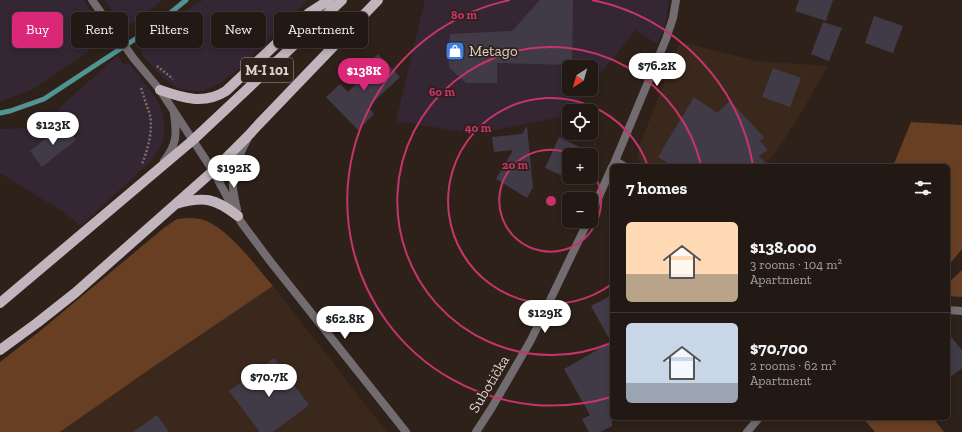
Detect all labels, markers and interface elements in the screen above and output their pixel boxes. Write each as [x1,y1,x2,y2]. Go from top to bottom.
text: 80 m [451,8,478,22]
chip: Buy [12,12,63,48]
chip: Rent [71,12,128,48]
chip: Filters [136,12,203,48]
chip: New [211,12,266,48]
chip: Apartment [274,12,368,48]
shop icon: Metago [444,40,466,62]
place label: Metago [469,42,518,60]
pin: $76.2K [624,53,690,87]
road number: M-I 101 [241,58,293,82]
pin: $138K [336,58,392,92]
text: $76.2K [638,58,676,73]
north arrow [562,60,598,96]
map controls [562,60,598,228]
text: $138K [347,63,381,78]
text: 60 m [429,85,456,99]
button: locate [562,104,598,140]
pin: $123K [25,112,81,146]
text: $123K [36,117,70,132]
text: 40 m [465,121,492,135]
button: + [562,148,598,184]
pin: $192K [206,155,262,189]
text: 20 m [502,158,529,172]
text: $192K [217,160,251,175]
icon: filters [912,177,934,199]
text: 7 homes [626,178,687,198]
button: − [562,192,598,228]
centre of rings [544,194,558,208]
text: $138,000 [750,237,817,257]
icon: home [658,238,706,286]
text: 3 rooms · 104 m² [750,257,842,272]
text: Apartment [750,272,812,287]
pin: $129K [517,300,573,334]
text: $129K [528,305,562,320]
pin: $62.8K [312,306,378,340]
text: $62.8K [325,311,365,326]
text: $70,700 [750,338,808,358]
icon: home [658,339,706,387]
street label: Subotička [465,352,513,416]
text: 2 rooms · 62 m² [750,358,836,373]
pin: $70.7K [236,364,302,398]
text: $70.7K [250,369,288,384]
text: Apartment [750,373,812,388]

